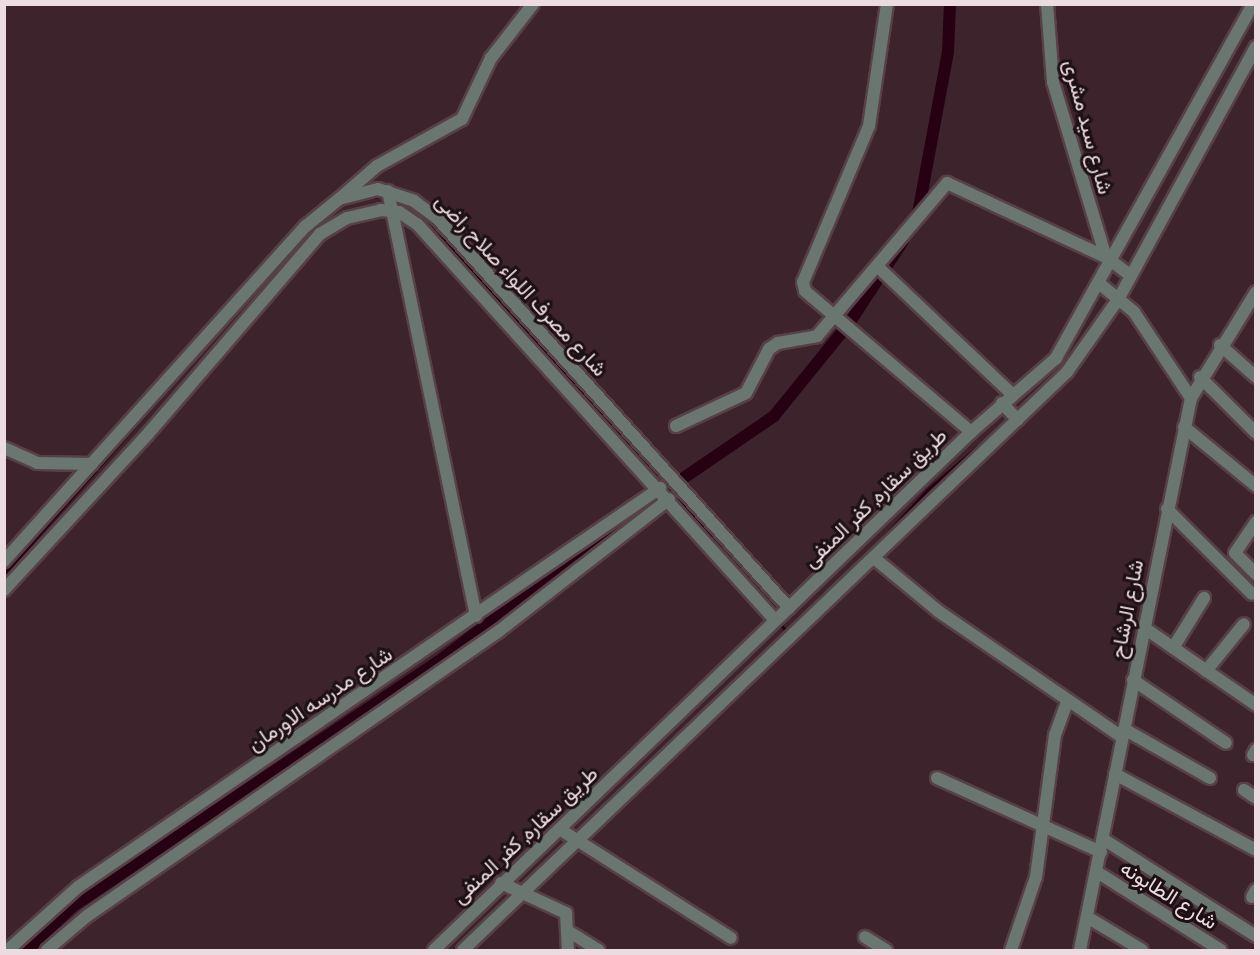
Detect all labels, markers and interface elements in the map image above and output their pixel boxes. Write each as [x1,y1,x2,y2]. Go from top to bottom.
street label: شارع سيد مشرى [1058,57,1118,197]
street label: شارع مصرف اللواء صلاح راضى [430,188,612,382]
street label: طريق سقاره, كفر المنفى [797,422,953,574]
street label: شارع الرشاح [1105,557,1149,661]
street label: شارع مدرسه الاورمان [243,641,397,757]
street label: طريق سقاره, كفر المنفى [446,760,604,910]
street label: شارع الطابونه [1116,855,1222,935]

